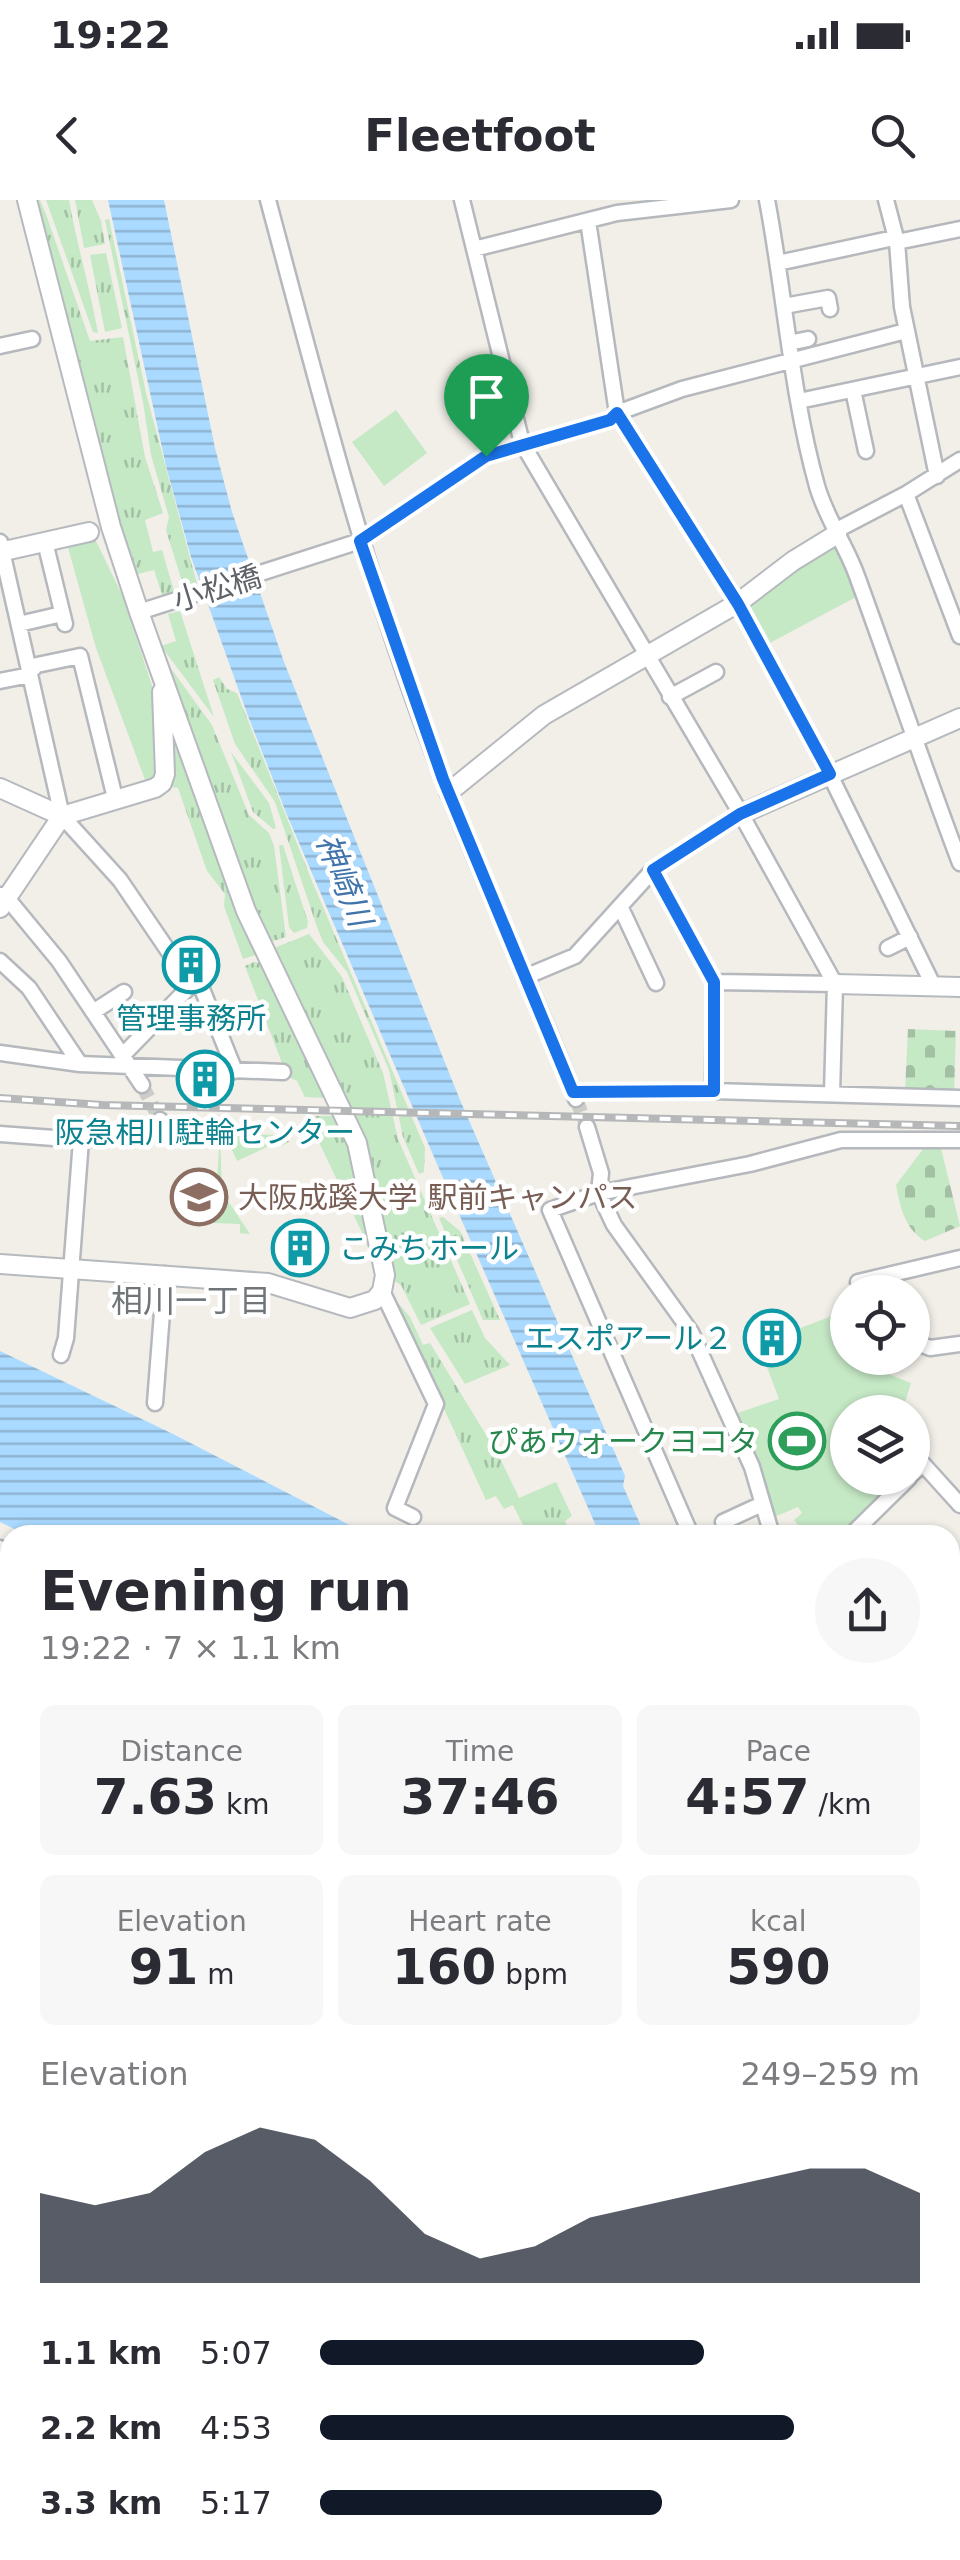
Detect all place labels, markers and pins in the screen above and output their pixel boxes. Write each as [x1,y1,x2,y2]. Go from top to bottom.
pin [444,354,529,457]
building icon: 管理事務所 [161,935,221,995]
place label: 管理事務所 [116,1001,266,1036]
building icon: 阪急相川駐輪センター [175,1049,235,1109]
place label: 阪急相川駐輪センター [55,1115,355,1150]
school or university icon: 大阪成蹊大学 駅前キャンパス [169,1167,229,1227]
place label: 大阪成蹊大学 駅前キャンパス [238,1180,638,1215]
building icon: こみちホール [270,1218,330,1278]
place label: こみちホール [339,1231,519,1266]
building icon: エスポアール２ [742,1308,802,1368]
place label: エスポアール２ [525,1321,733,1356]
sports icon: ぴあウォークヨコタ [767,1411,827,1471]
place label: ぴあウォークヨコタ [488,1424,758,1459]

